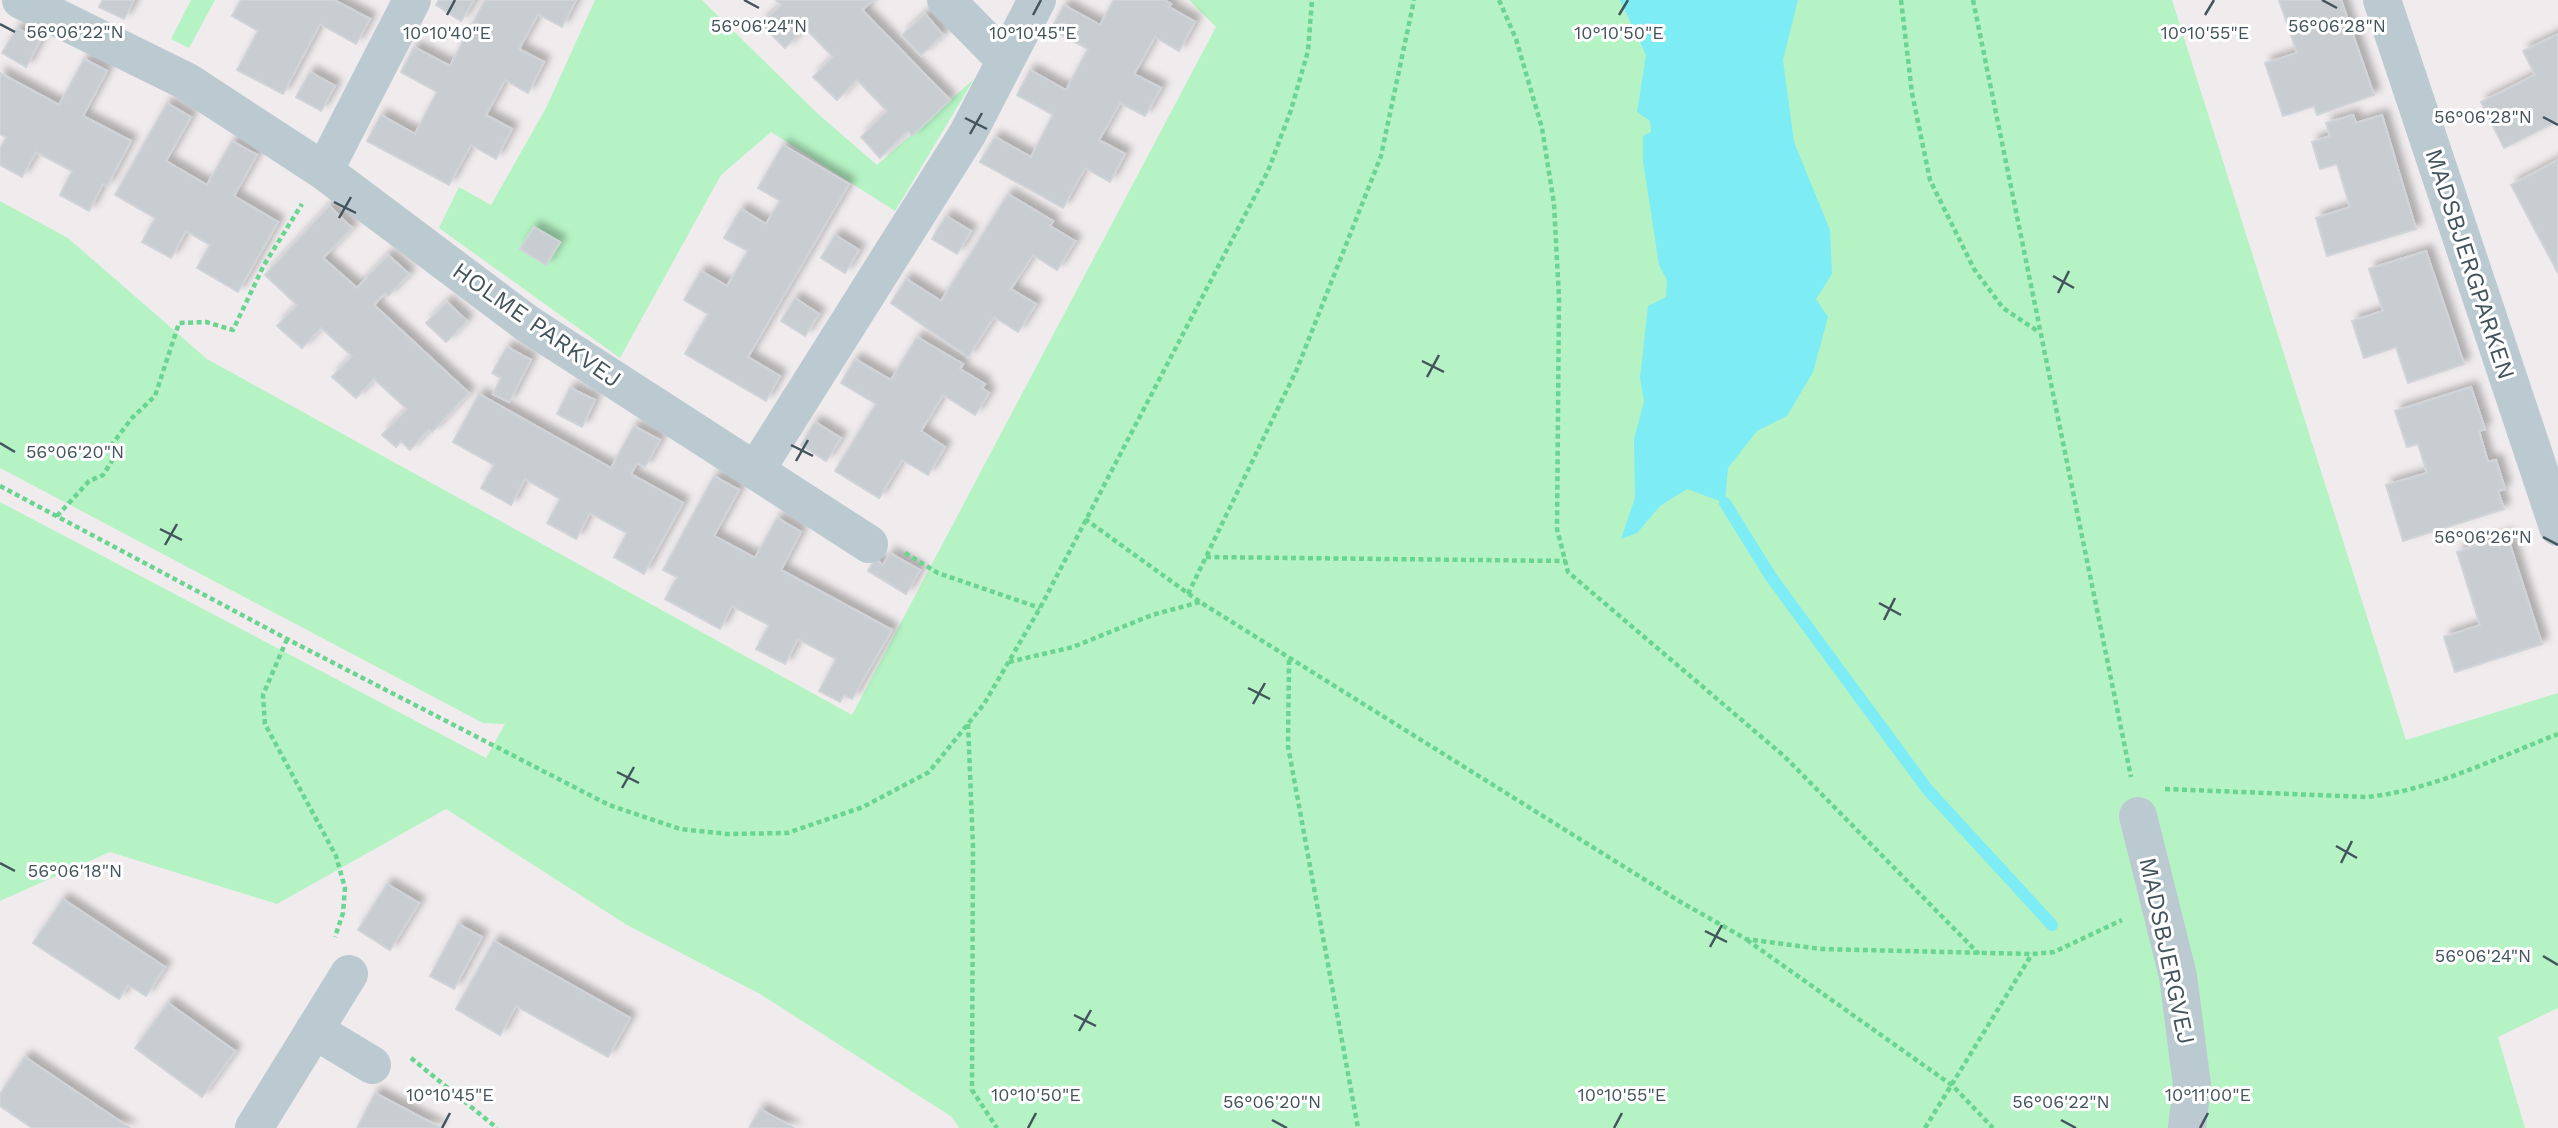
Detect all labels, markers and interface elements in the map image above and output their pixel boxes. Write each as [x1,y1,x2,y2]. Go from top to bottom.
text: 56°06'24"N [711,15,807,36]
text: 56°06'28"N [2288,15,2386,36]
text: 56°06'22"N [26,21,124,42]
text: 10°10'40"E [403,22,491,43]
text: 10°10'45"E [989,22,1077,43]
text: 10°10'50"E [1574,22,1664,43]
text: 10°10'55"E [2161,22,2249,43]
text: 56°06'28"N [2434,106,2532,127]
street label: MADSBJERGPARKEN [2419,145,2521,383]
street label: HOLME PARKVEJ [447,256,627,394]
text: 56°06'20"N [26,441,124,462]
text: 56°06'26"N [2434,526,2532,547]
street label: MADSBJERGVEJ [2133,855,2201,1047]
text: 56°06'18"N [28,860,122,881]
text: 56°06'24"N [2435,945,2531,966]
text: 10°10'45"E [406,1084,494,1105]
text: 10°10'50"E [991,1084,1081,1105]
text: 10°10'55"E [1578,1084,1666,1105]
text: 10°11'00"E [2165,1084,2251,1105]
text: 56°06'20"N [1223,1091,1321,1112]
text: 56°06'22"N [2012,1091,2110,1112]

